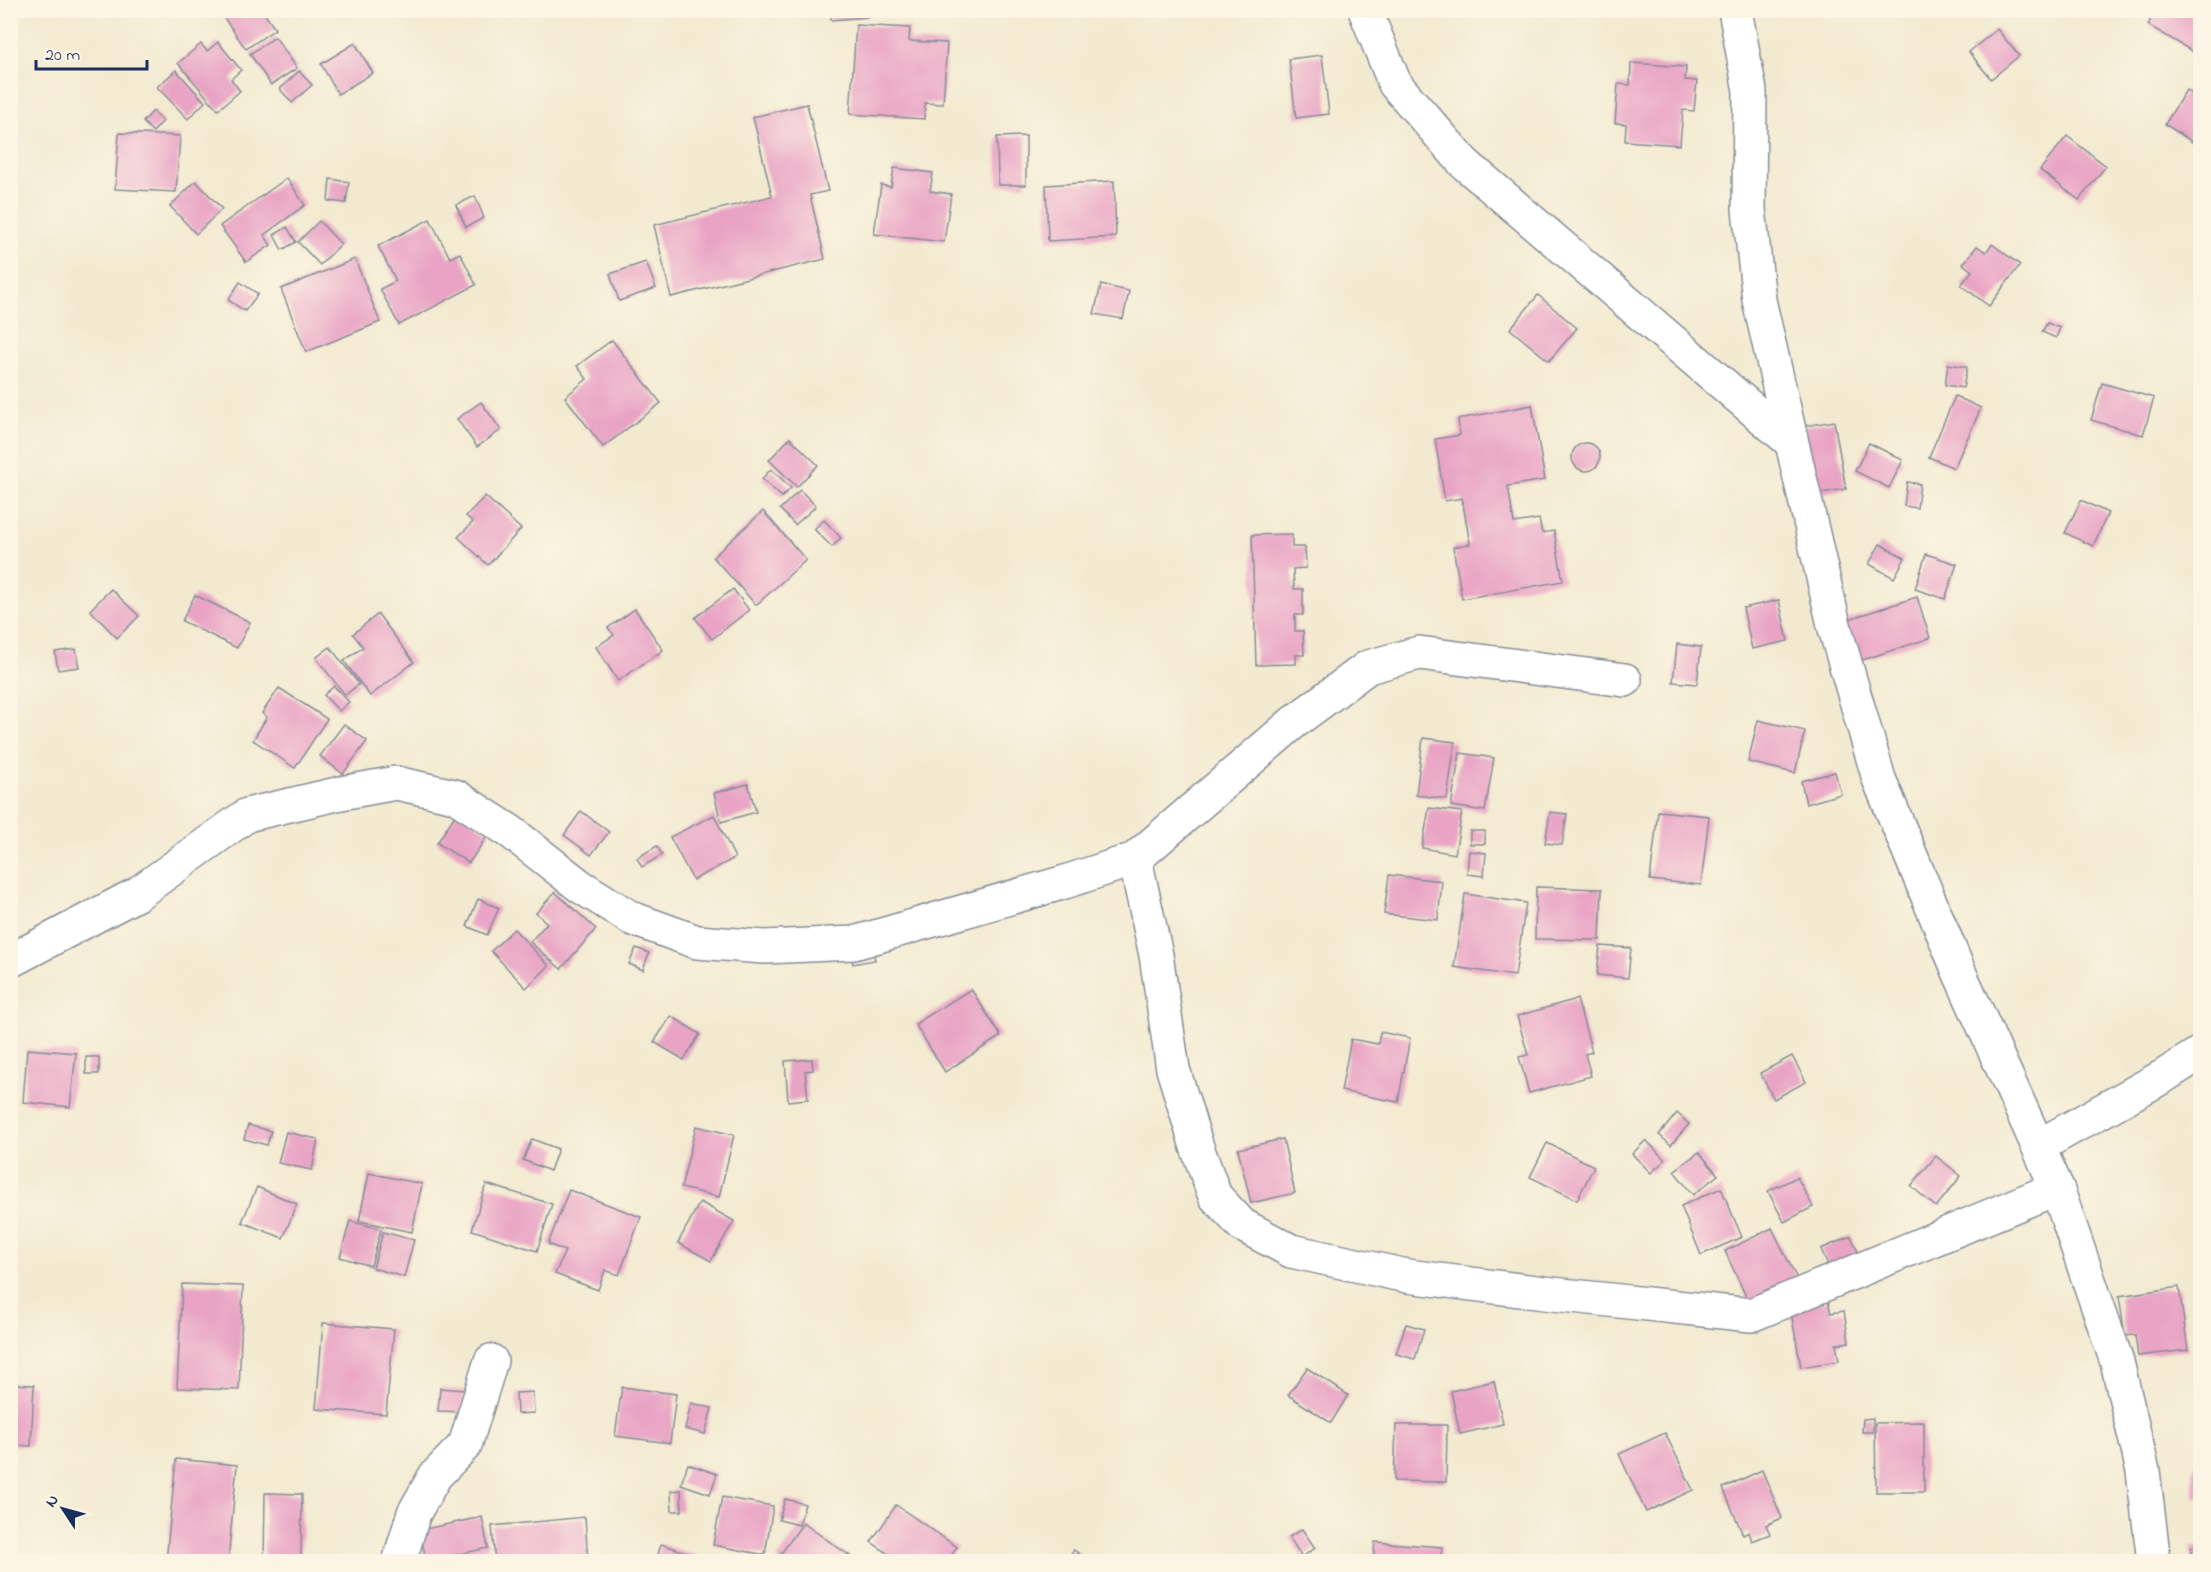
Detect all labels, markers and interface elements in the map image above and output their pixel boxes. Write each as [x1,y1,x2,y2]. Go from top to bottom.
scale bar [36,33,147,71]
text: 20 m [45,43,80,69]
north arrow [33,1479,93,1539]
text: N [40,1490,65,1513]

